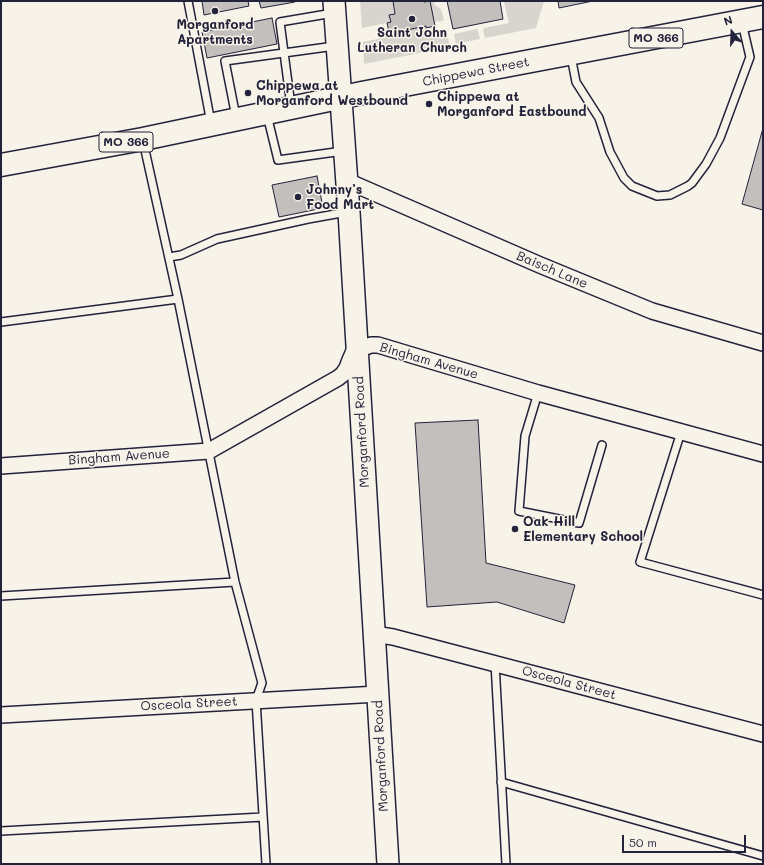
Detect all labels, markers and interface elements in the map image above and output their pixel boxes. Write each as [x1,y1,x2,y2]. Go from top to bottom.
marker: Morganford Apartments [210,6,220,16]
north arrow [712,12,752,52]
text: N [722,12,734,29]
marker: Saint John Lutheran Church [407,14,417,24]
place label: Morganford Apartments [177,17,253,48]
place label: Saint John Lutheran Church [357,25,467,56]
road number: MO 366 [629,28,683,48]
street label: Chippewa Street [421,54,531,90]
place label: Chippewa at Morganford Westbound [256,78,408,109]
marker: Chippewa at Morganford Westbound [243,88,253,98]
place label: Chippewa at Morganford Eastbound [437,89,586,120]
marker: Chippewa at Morganford Eastbound [424,99,434,109]
road number: MO 366 [99,132,153,152]
place label: Johnny’s Food Mart [306,182,374,213]
marker: Johnny’s Food Mart [293,192,303,202]
street label: Baisch Lane [514,248,590,292]
street label: Bingham Avenue [378,339,480,383]
street label: Morganford Road [351,376,373,488]
street label: Bingham Avenue [68,446,170,468]
place label: Oak Hill Elementary School [523,514,643,545]
marker: Oak Hill Elementary School [510,524,520,534]
street label: Osceola Street [520,663,618,703]
street label: Osceola Street [140,694,238,714]
street label: Morganford Road [370,700,392,812]
scale bar [624,827,748,853]
text: 50 m [629,834,657,850]

